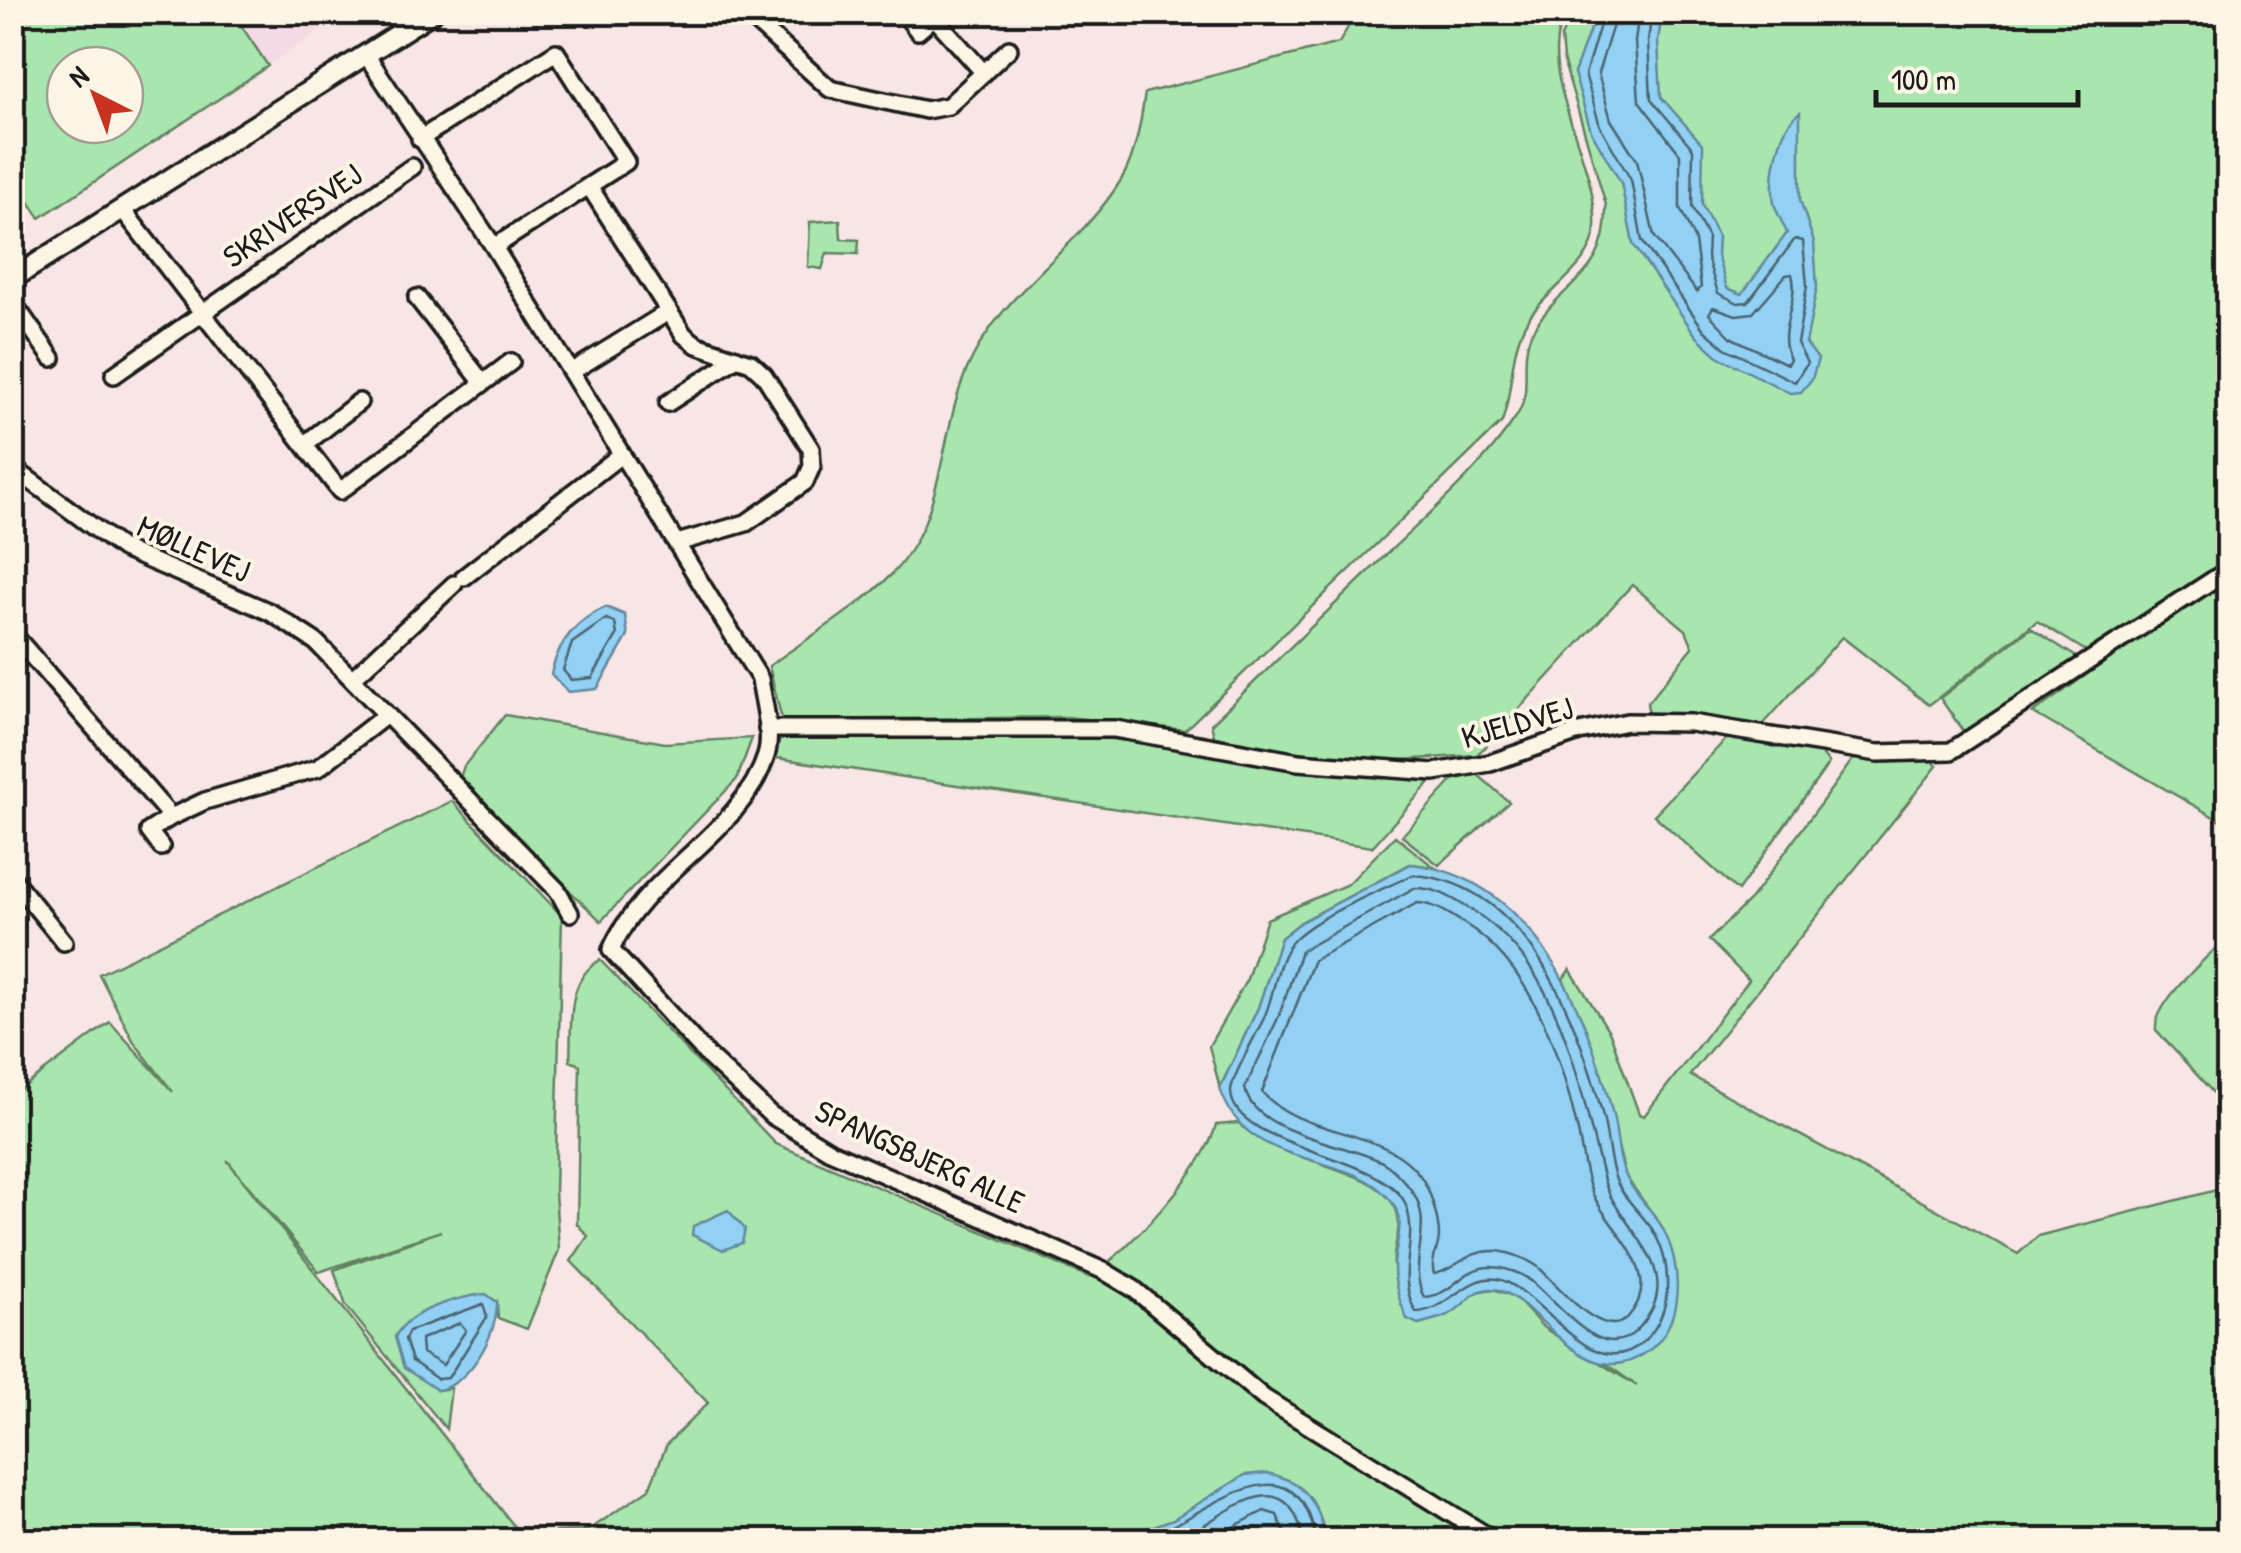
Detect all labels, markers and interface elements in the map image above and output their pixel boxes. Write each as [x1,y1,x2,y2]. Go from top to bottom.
north arrow [45,45,145,145]
scale bar [1876,45,2078,107]
text: N [60,57,97,96]
text: 100 m [1891,59,1956,99]
street label: SKRIVERSVEJ [214,153,370,277]
street label: MØLLEVEJ [131,504,257,592]
street label: KJELDVEJ [1456,686,1578,758]
street label: SPANGSBJERG ALLE [809,1089,1031,1223]

